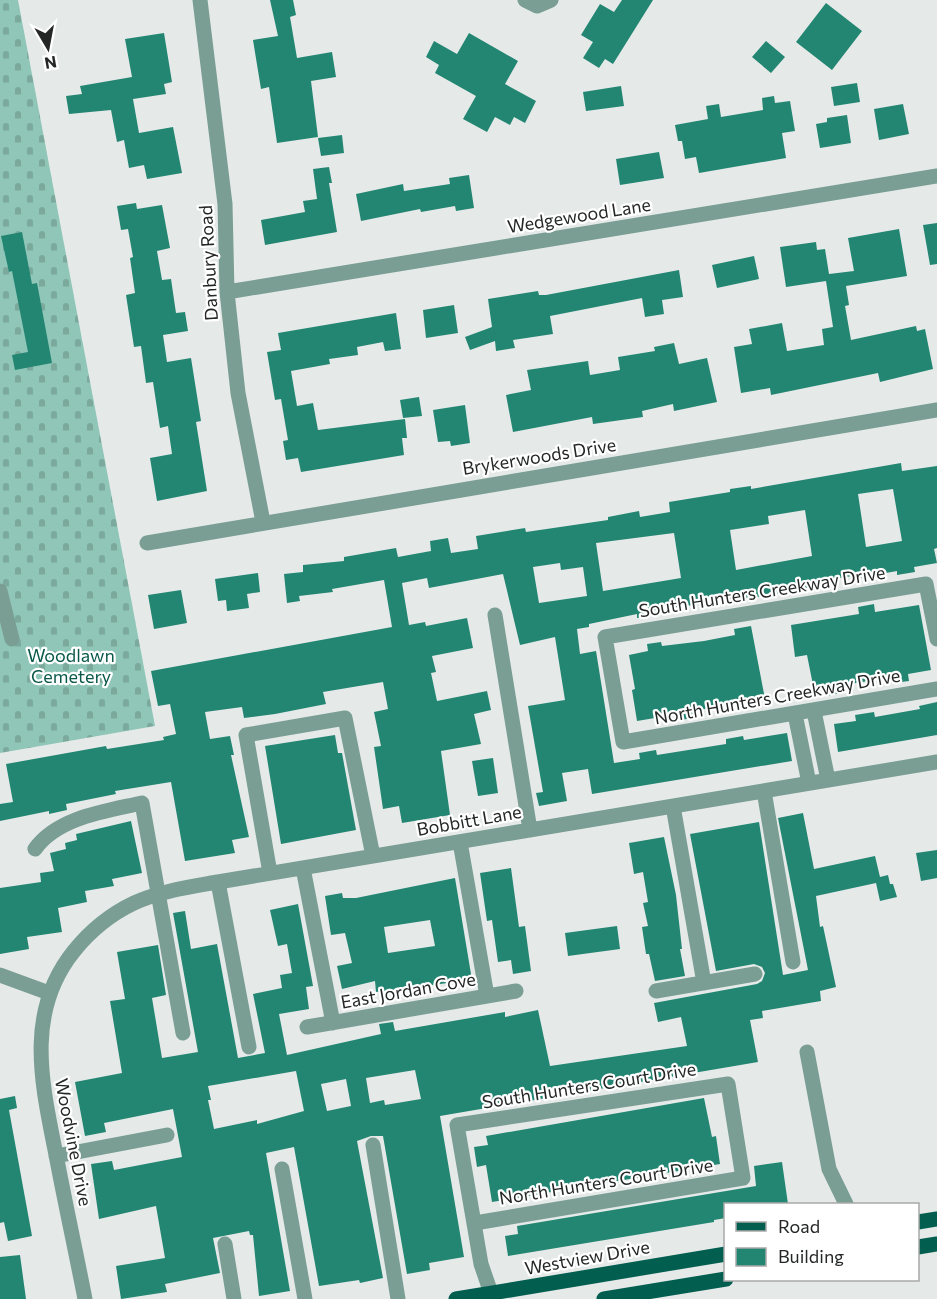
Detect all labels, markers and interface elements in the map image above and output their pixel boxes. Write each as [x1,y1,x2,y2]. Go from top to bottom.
north arrow [18,18,78,78]
text: N [43,53,58,74]
street label: Wedgewood Lane [506,193,652,237]
street label: Danbury Road [194,205,222,321]
street label: Brykerwoods Drive [461,433,617,479]
street label: South Hunters Creekway Drive [637,561,887,621]
park label: Woodlawn Cemetery [27,644,115,687]
street label: North Hunters Creekway Drive [652,664,902,728]
street label: Bobbitt Lane [415,800,523,840]
street label: East Jordan Cove [339,967,477,1013]
street label: South Hunters Court Drive [480,1057,698,1113]
street label: Woodvine Drive [51,1076,97,1208]
street label: North Hunters Court Drive [497,1153,715,1209]
legend [724,1203,919,1281]
text: Road [778,1215,820,1237]
street label: Westview Drive [523,1235,651,1279]
text: Building [778,1245,844,1267]

